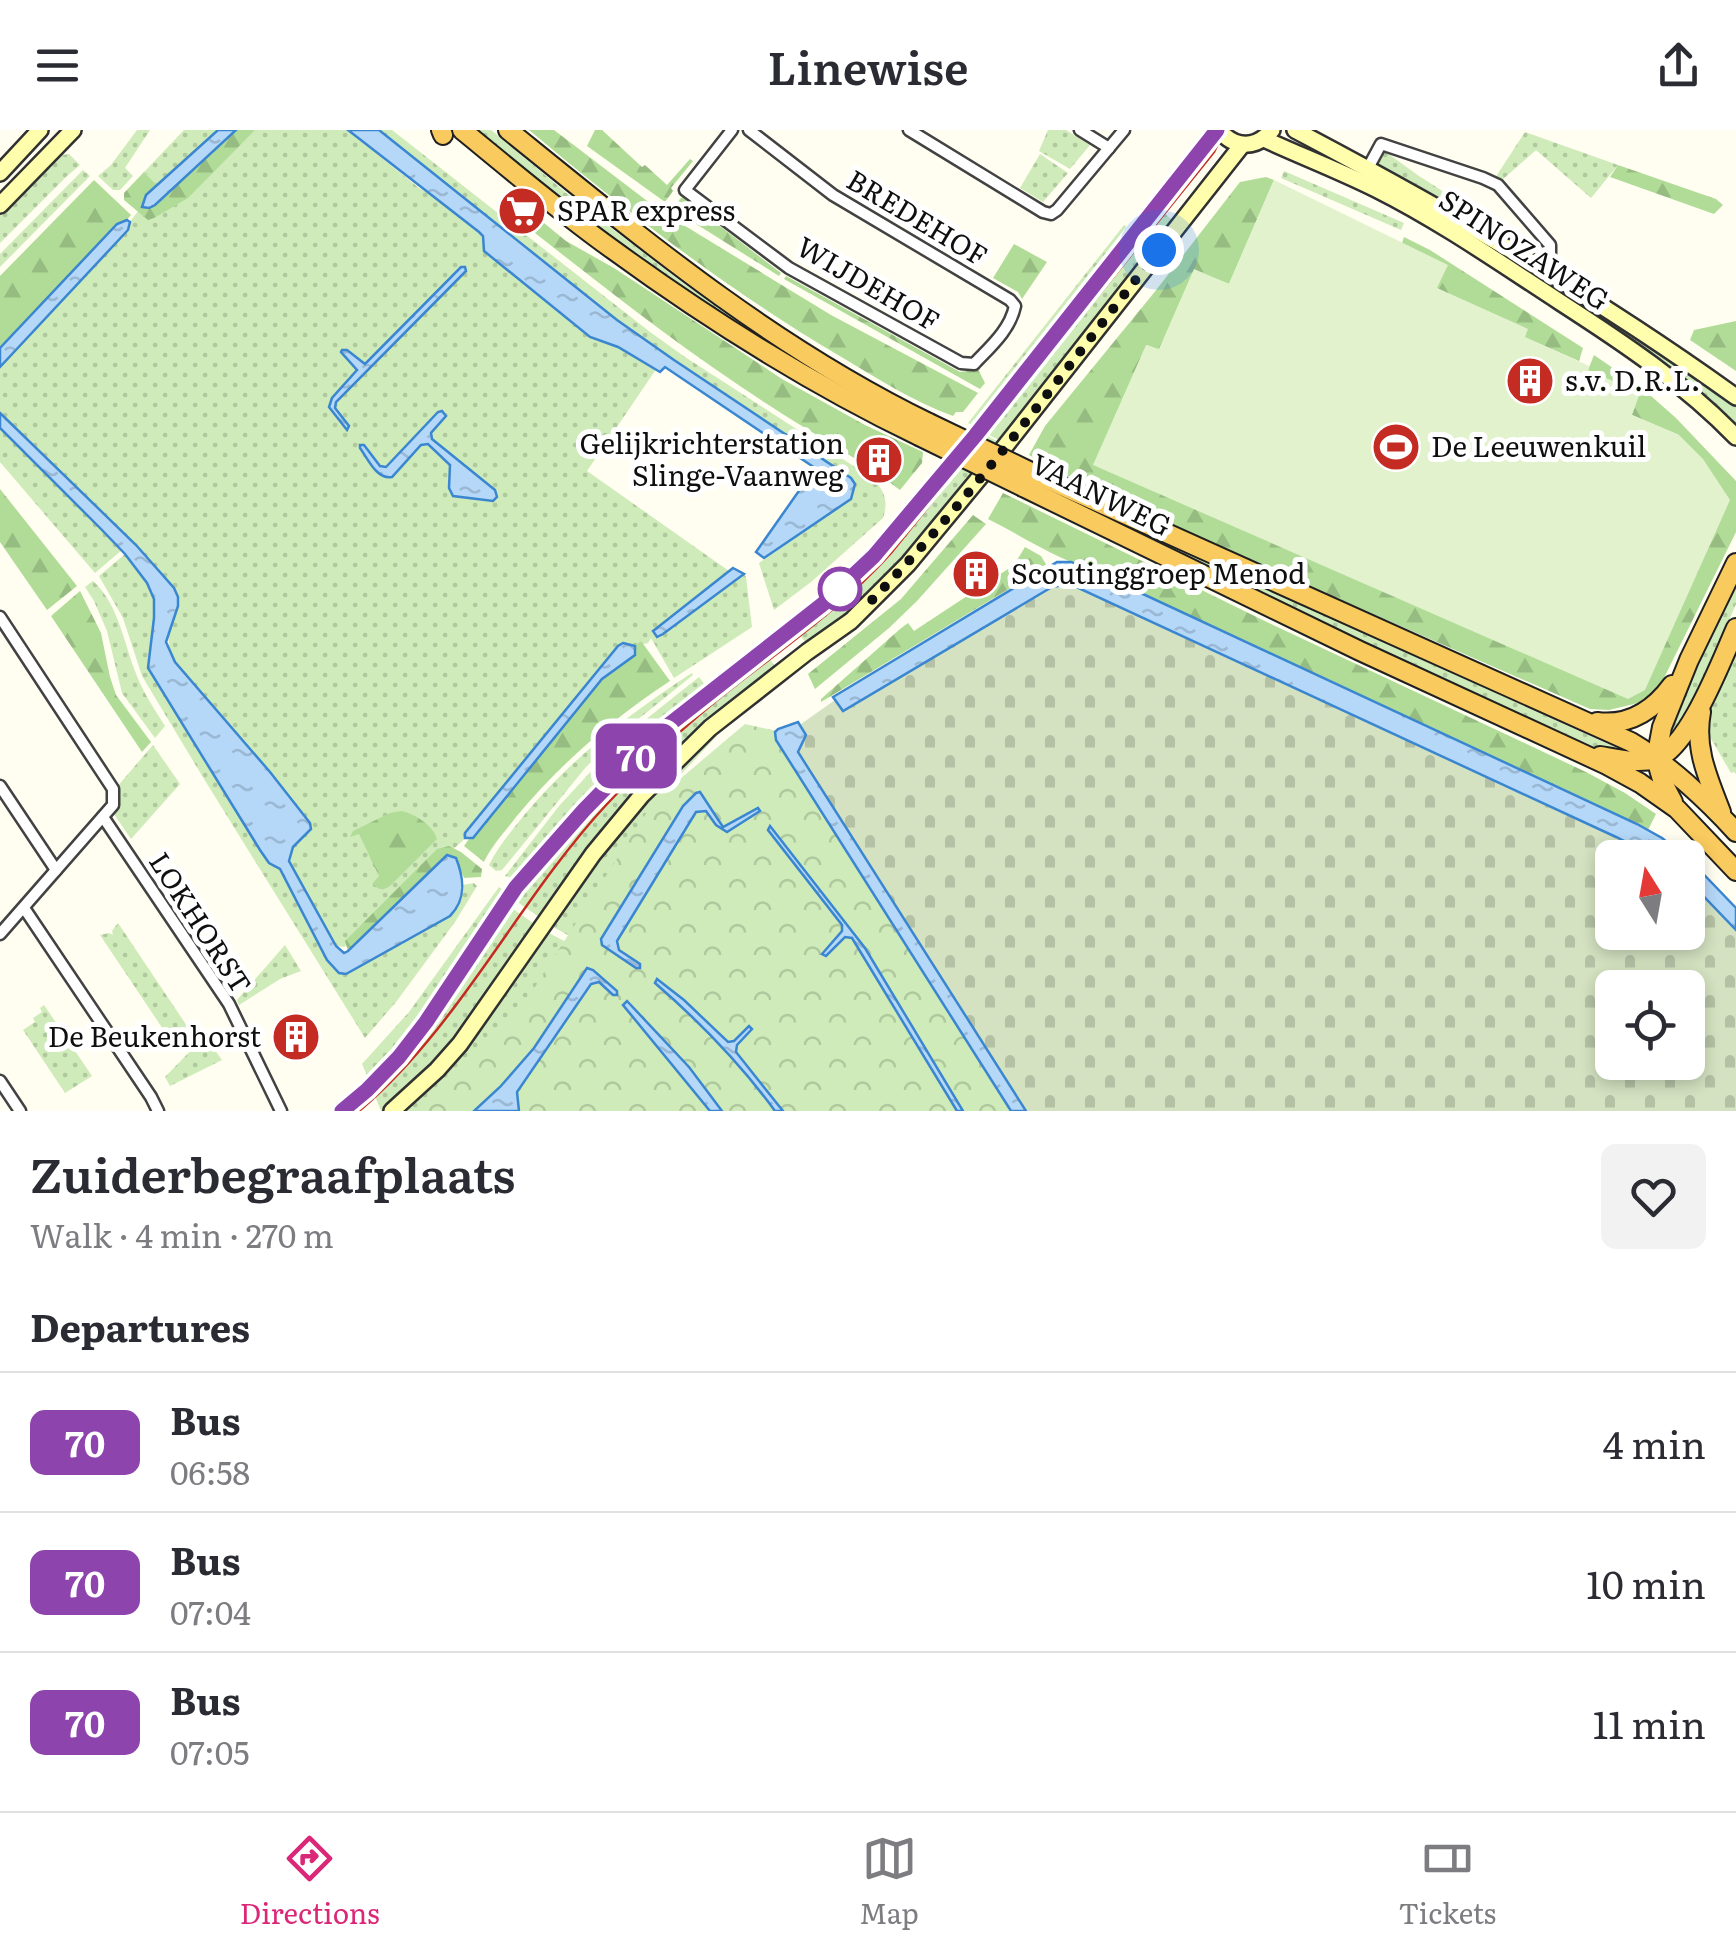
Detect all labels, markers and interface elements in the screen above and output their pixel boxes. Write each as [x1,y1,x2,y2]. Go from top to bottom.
text: Linewise [767,32,969,99]
icon: menu [30,38,85,93]
icon: share [1651,38,1706,93]
street label: BREDEHOF [840,158,997,275]
street label: SPINOZAWEG [1432,178,1618,319]
supermarket icon: SPAR express [496,185,548,237]
place label: SPAR express [557,188,735,230]
street label: WIJDEHOF [790,224,948,340]
your location [1134,225,1184,275]
building icon: s.v. D.R.L. [1504,355,1556,407]
place label: s.v. D.R.L. [1565,358,1700,400]
place label: Gelijkrichterstation Slinge-Vaanweg [579,421,844,495]
sports icon: De Leeuwenkuil [1370,421,1422,473]
place label: De Leeuwenkuil [1431,424,1646,466]
building icon: Gelijkrichterstation Slinge-Vaanweg [853,434,905,486]
street label: VAANWEG [1025,441,1179,545]
building icon: Scoutinggroep Menod [950,548,1002,600]
place label: Scoutinggroep Menod [1011,551,1305,593]
unlabelled marker [819,568,861,610]
line badge: 70 [591,724,681,788]
text: 70 [616,730,656,782]
north arrow [1595,840,1705,950]
map controls [1595,840,1705,1080]
street label: LOKHORST [140,843,263,1001]
button: locate [1595,970,1705,1080]
building icon: De Beukenhorst [270,1011,322,1063]
place label: De Beukenhorst [48,1014,262,1056]
text: Zuiderbegraafplaats [30,1137,515,1208]
button: heart [1601,1144,1706,1249]
text: Walk · 4 min · 270 m [30,1210,334,1258]
text: Departures [30,1297,250,1354]
text: Bus [170,1390,241,1447]
text: 4 min [1603,1414,1706,1471]
text: 70 [65,1416,105,1468]
text: 06:58 [170,1447,250,1495]
text: Bus [170,1530,241,1587]
text: 10 min [1586,1554,1706,1611]
text: 70 [65,1556,105,1608]
text: 07:04 [170,1587,251,1635]
text: Bus [170,1670,241,1727]
text: 11 min [1593,1694,1706,1751]
text: 70 [65,1696,105,1748]
text: 07:05 [170,1727,250,1775]
tab: Directions [240,1831,380,1933]
tab: Map [859,1831,919,1933]
tab: Tickets [1398,1831,1496,1933]

